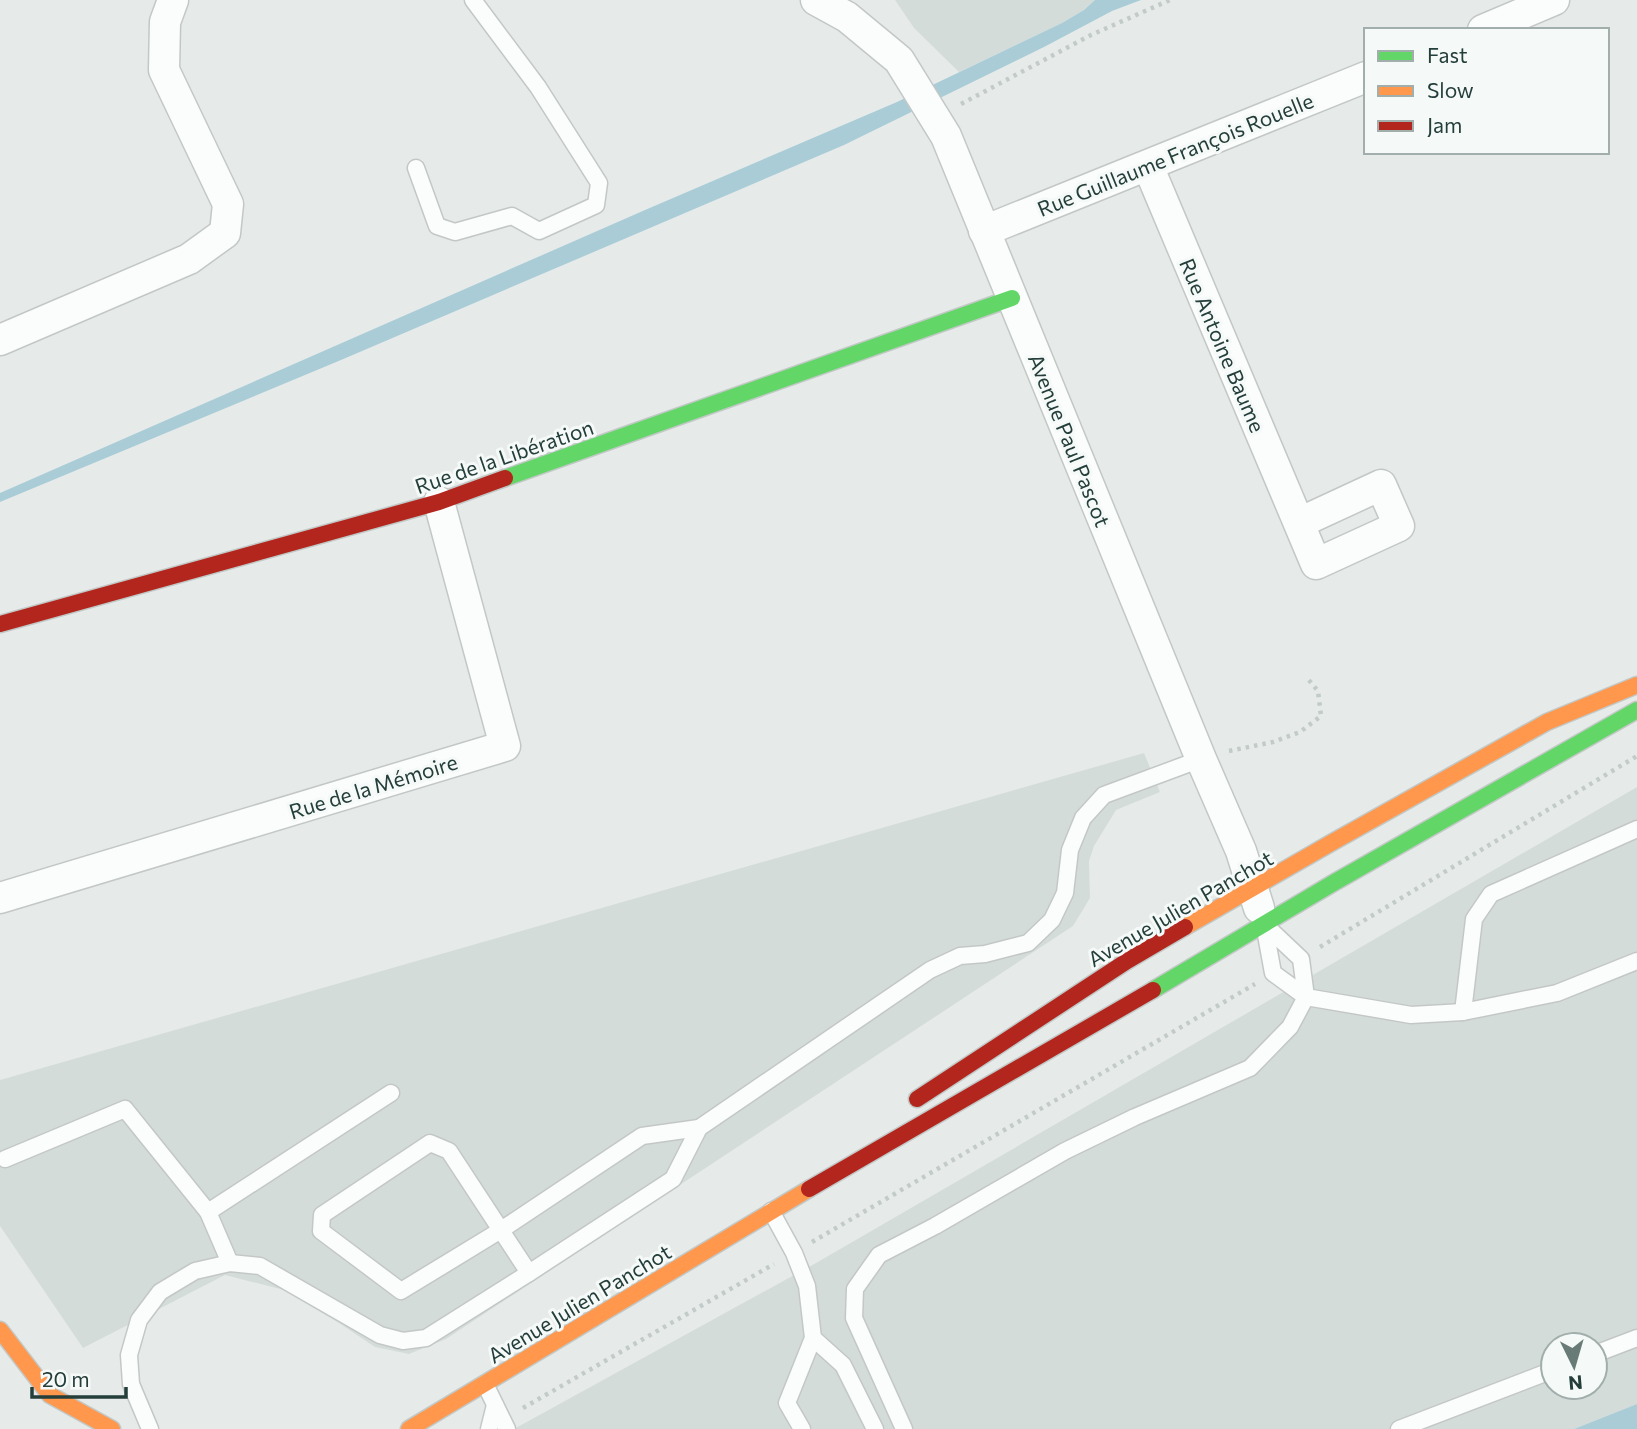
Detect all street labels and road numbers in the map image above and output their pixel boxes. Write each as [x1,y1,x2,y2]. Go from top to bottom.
street label: Rue Guillaume François Rouelle [1033,87,1317,221]
street label: Rue Antoine Baume [1175,254,1271,436]
street label: Avenue Paul Pascot [1024,350,1116,530]
street label: Rue de la Libération [412,414,596,498]
street label: Rue de la Mémoire [286,748,460,824]
street label: Avenue Julien Panchot [1083,845,1277,971]
street label: Avenue Julien Panchot [483,1238,675,1368]

